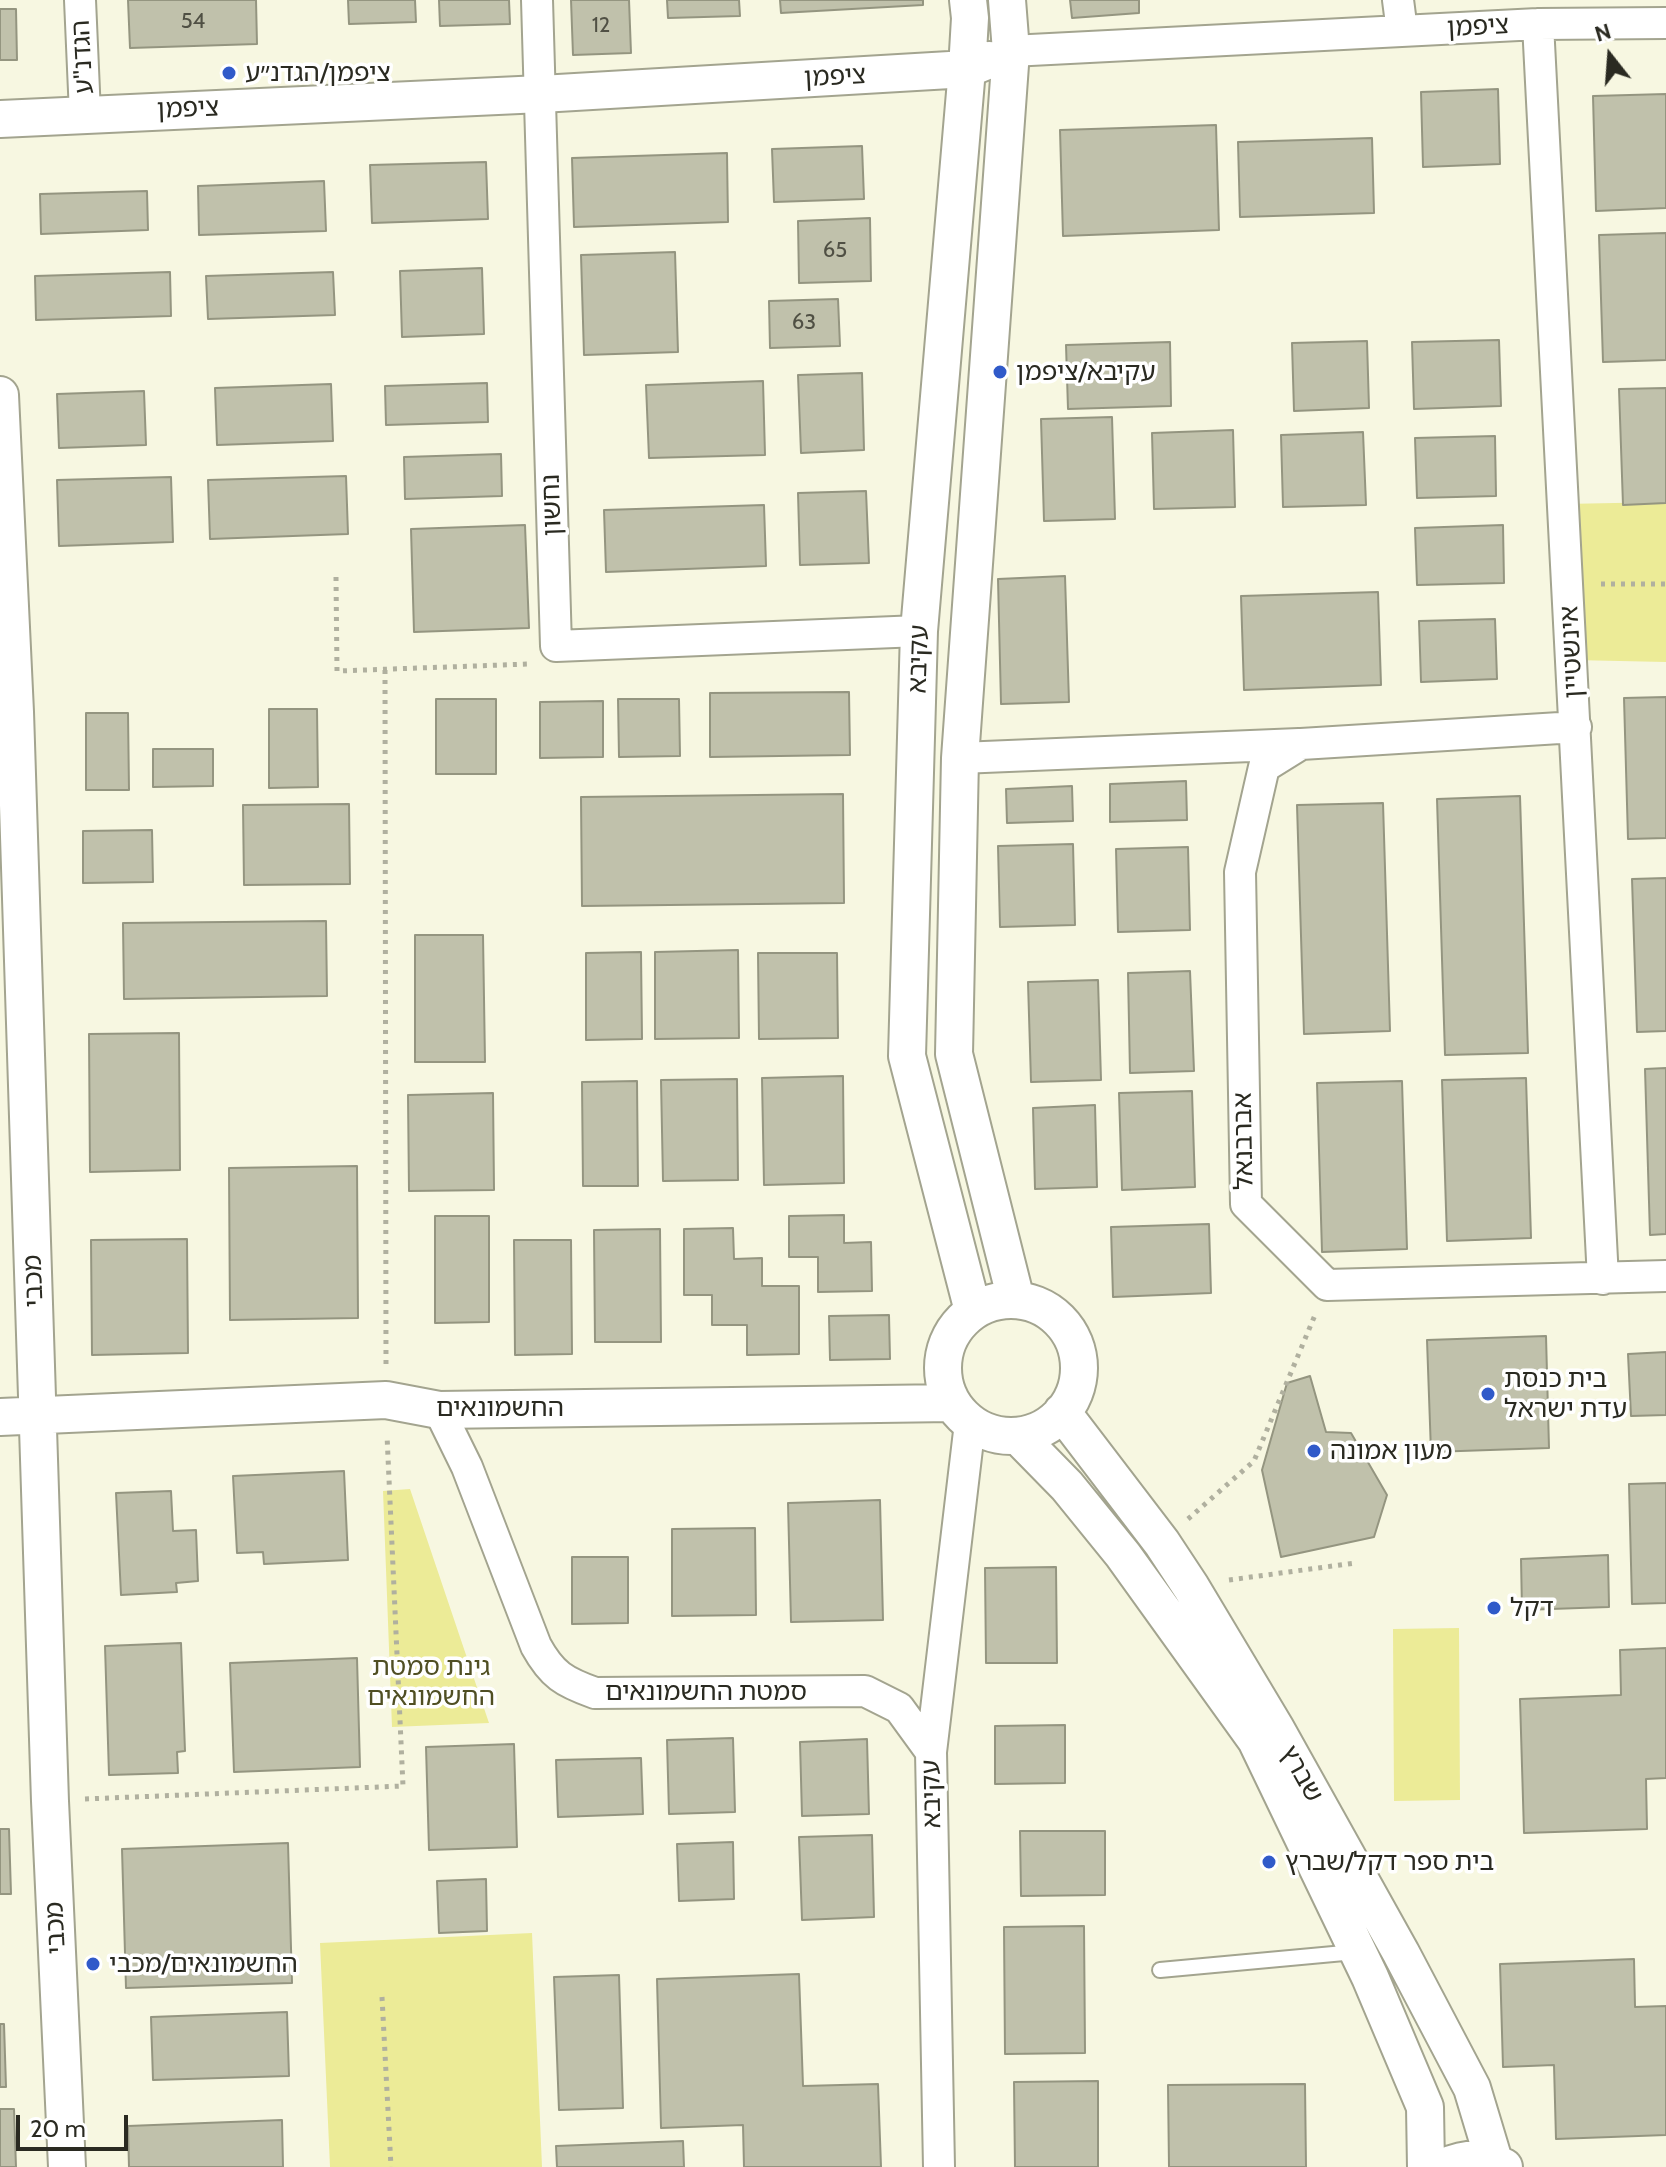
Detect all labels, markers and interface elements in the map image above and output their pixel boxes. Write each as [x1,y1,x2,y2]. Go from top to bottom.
house number: 54 [181,9,205,35]
street label: ציפמן [1446,10,1510,44]
house number: 12 [592,13,610,39]
north arrow [1570,16,1650,96]
text: N [1591,17,1614,48]
street label: הגדנ''ע [65,19,101,95]
place label: ציפמן/הגדנ״ע [245,57,391,89]
street label: ציפמן [803,60,867,94]
marker: ציפמן/הגדנ״ע [220,64,238,82]
street label: ציפמן [156,92,220,126]
house number: 65 [823,238,847,264]
house number: 63 [792,310,816,336]
place label: עקיבא/ציפמן [1016,356,1156,388]
marker: עקיבא/ציפמן [991,363,1009,381]
street label: נחשון [535,473,569,537]
street label: אינשטיין [1554,605,1590,699]
street label: עקיבא [902,624,936,694]
street label: אברבנאל [1228,1092,1260,1190]
street label: מכבי [17,1254,51,1308]
place label: בית כנסת עדת ישראל [1504,1363,1627,1424]
marker: בית כנסת עדת ישראל [1479,1385,1497,1403]
street label: החשמונאים [436,1392,564,1424]
place label: מעון אמונה [1330,1435,1452,1467]
marker: מעון אמונה [1305,1442,1323,1460]
place label: דקל [1510,1592,1554,1624]
marker: דקל [1485,1599,1503,1617]
park label: גינת סמטת החשמונאים [367,1651,495,1712]
street label: סמטת החשמונאים [605,1676,807,1708]
street label: שברץ [1273,1740,1329,1808]
street label: עקיבא [916,1759,948,1829]
place label: בית ספר דקל/שברץ [1285,1846,1494,1878]
marker: בית ספר דקל/שברץ [1260,1853,1278,1871]
street label: מכבי [39,1901,73,1955]
place label: החשמונאים/מכבי [109,1948,298,1980]
marker: החשמונאים/מכבי [84,1955,102,1973]
scale bar [20,2099,132,2149]
text: 20 m [30,2114,86,2143]

